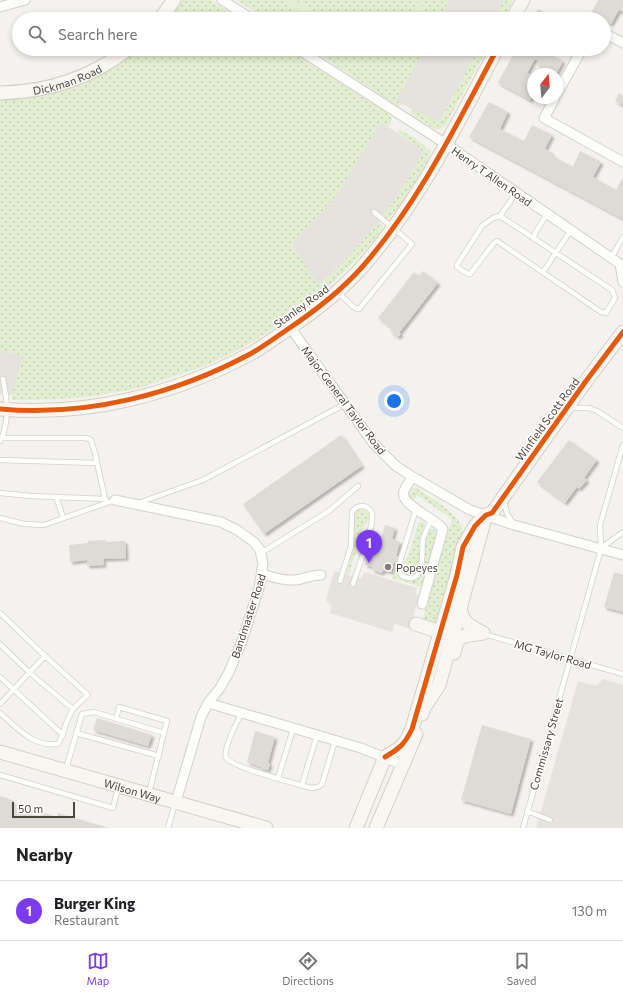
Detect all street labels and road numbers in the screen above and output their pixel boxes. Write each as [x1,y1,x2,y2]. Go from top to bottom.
street label: Dickman Road [32,61,104,96]
street label: Henry T Allen Road [449,143,535,209]
street label: Stanley Road [271,282,331,330]
street label: Major General Taylor Road [299,343,389,457]
street label: Winfield Scott Road [512,375,582,463]
street label: Bandmaster Road [228,572,268,660]
street label: MG Taylor Road [513,637,593,671]
street label: Commissary Street [527,696,565,792]
street label: Wilson Way [103,776,163,804]

